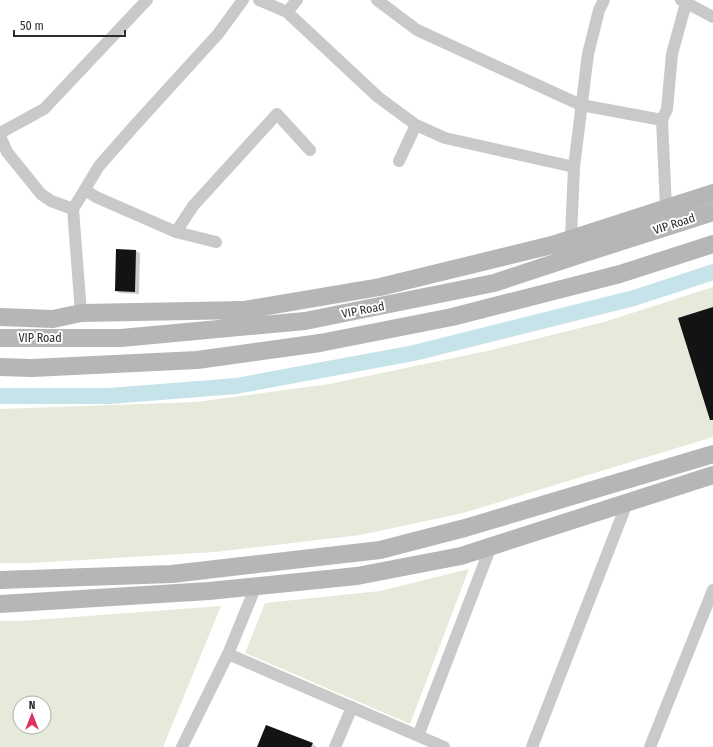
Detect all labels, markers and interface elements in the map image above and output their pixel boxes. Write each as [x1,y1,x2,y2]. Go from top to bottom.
scale bar [14,12,125,38]
text: 50 m [20,19,44,33]
street label: VIP Road [651,211,697,237]
street label: VIP Road [340,299,386,321]
street label: VIP Road [18,331,62,345]
north arrow [12,695,52,735]
text: N [29,699,35,712]

